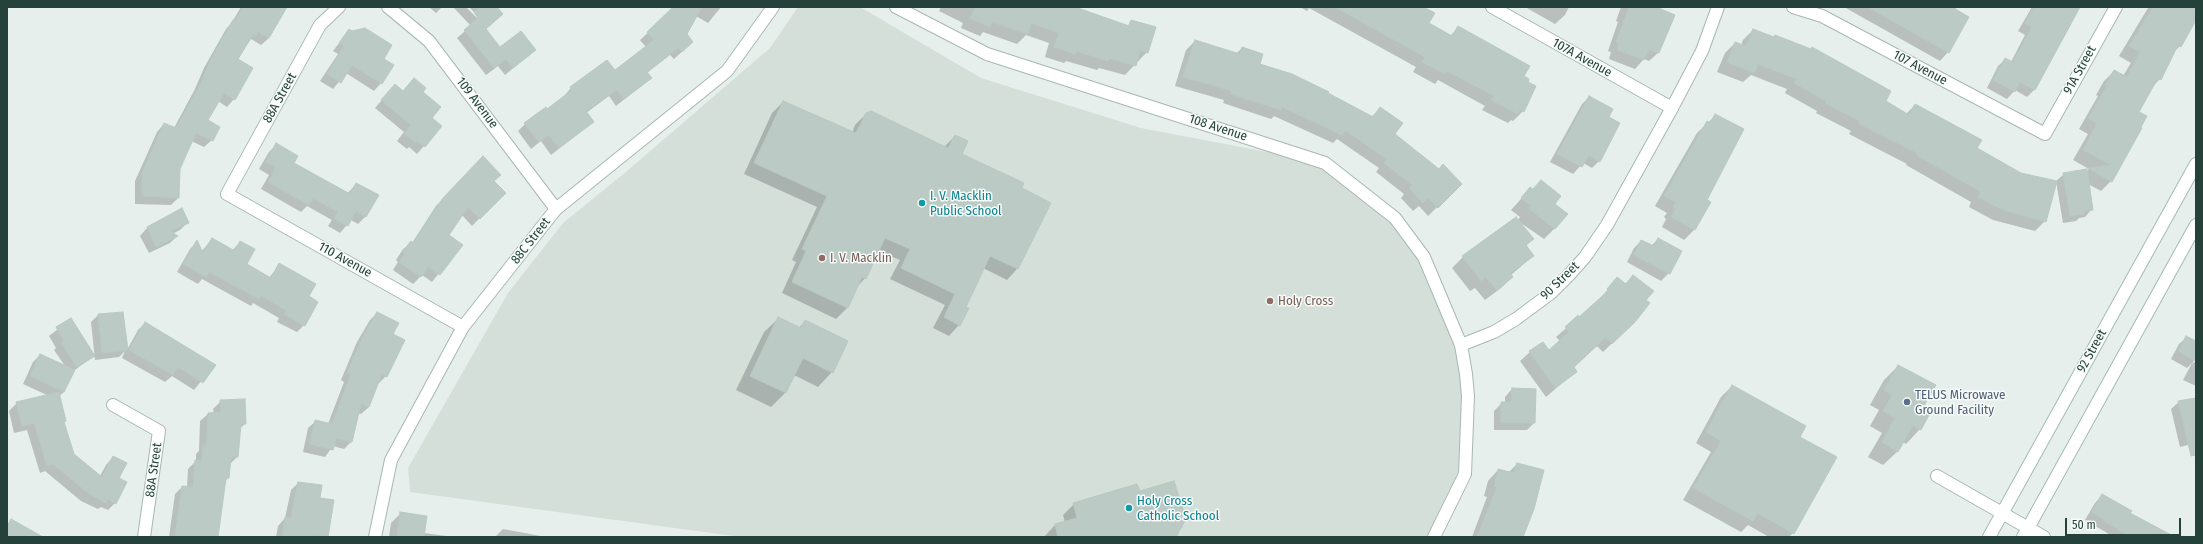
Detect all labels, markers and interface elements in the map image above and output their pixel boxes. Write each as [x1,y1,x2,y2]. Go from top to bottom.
street label: 107A Avenue [1550,35,1614,81]
street label: 91A Street [2060,43,2100,97]
street label: 107 Avenue [1890,47,1950,89]
street label: 88A Street [260,70,300,126]
street label: 109 Avenue [453,74,501,132]
street label: 108 Avenue [1187,111,1249,145]
place label: I. V. Macklin Public School [930,188,1001,219]
marker: I. V. Macklin Public School [917,198,927,208]
street label: 88C Street [508,215,554,267]
street label: 110 Avenue [315,239,375,281]
place label: I. V. Macklin [830,250,892,266]
marker: I. V. Macklin [817,253,827,263]
street label: 90 Street [1537,259,1583,303]
place label: Holy Cross [1278,293,1333,309]
marker: Holy Cross [1265,296,1275,306]
street label: 92 Street [2074,327,2110,375]
place label: TELUS Microwave Ground Facility [1915,387,2005,418]
marker: TELUS Microwave Ground Facility [1902,397,1912,407]
street label: 88A Street [142,442,166,498]
place label: Holy Cross Catholic School [1137,493,1219,524]
marker: Holy Cross Catholic School [1124,503,1134,513]
scale bar [2067,510,2183,536]
text: 50 m [2072,518,2096,532]

